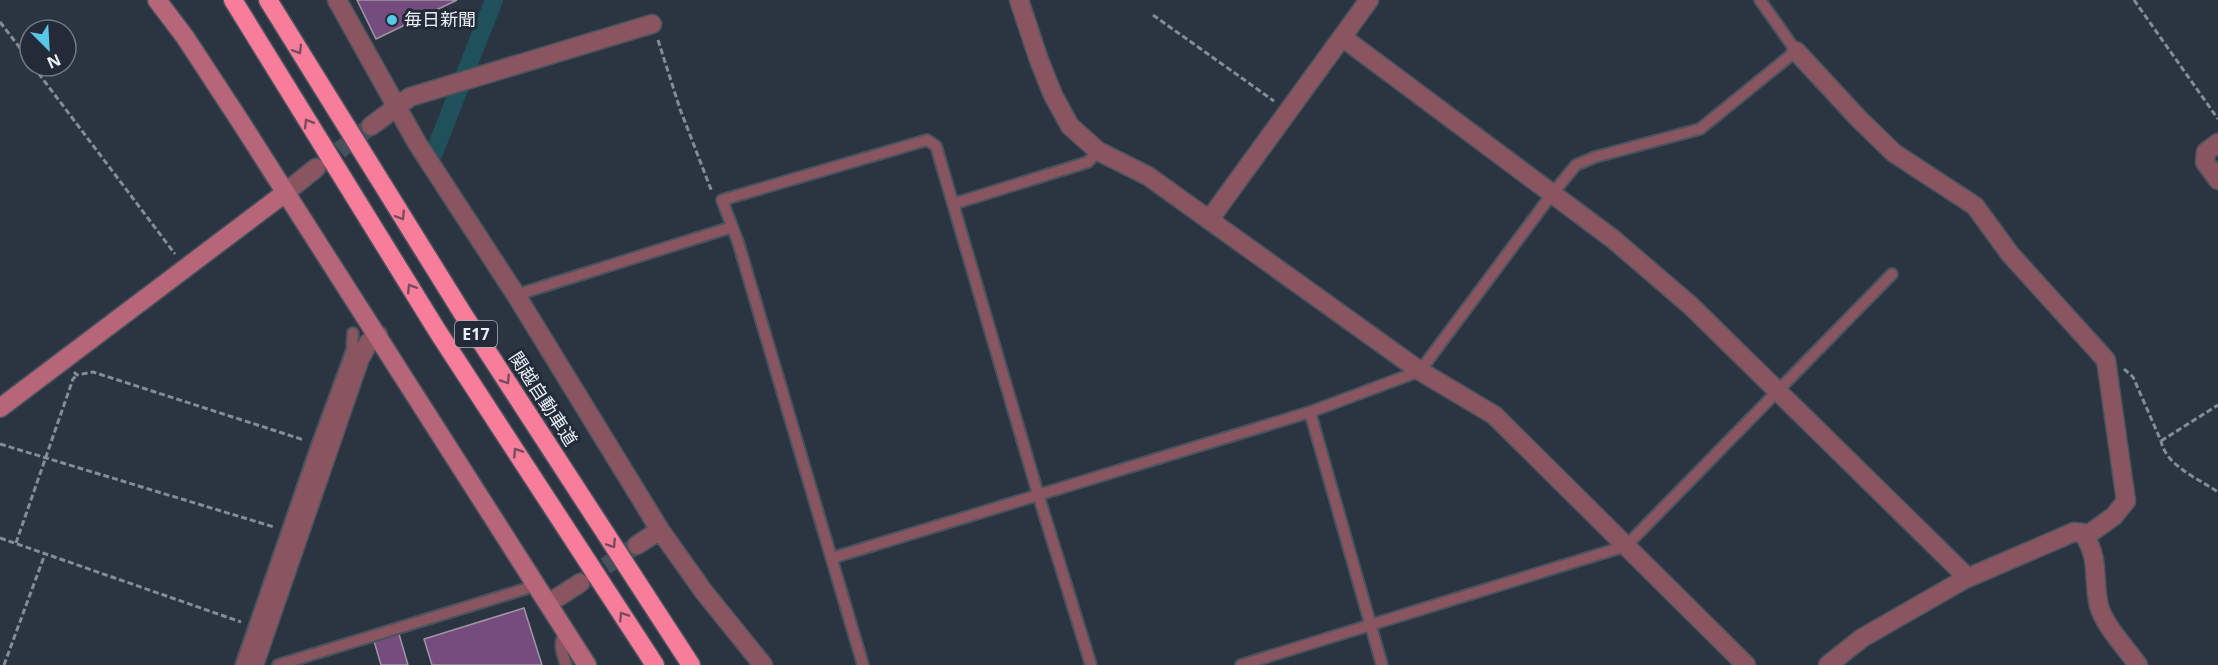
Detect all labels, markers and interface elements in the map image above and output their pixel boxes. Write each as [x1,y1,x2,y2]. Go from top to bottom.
place label: 毎日新聞 [404,7,476,31]
marker: 毎日新聞 [385,13,399,27]
north arrow [18,18,78,78]
one-way arrow [291,44,303,54]
text: N [44,49,65,74]
one-way arrow [304,119,315,129]
one-way arrow [394,210,406,220]
one-way arrow [407,284,419,294]
road number: E17 [455,321,497,347]
street label: 関越自動車道 [504,347,583,450]
one-way arrow [499,373,510,384]
one-way arrow [512,448,524,458]
one-way arrow [604,538,616,548]
one-way arrow [618,612,630,622]

